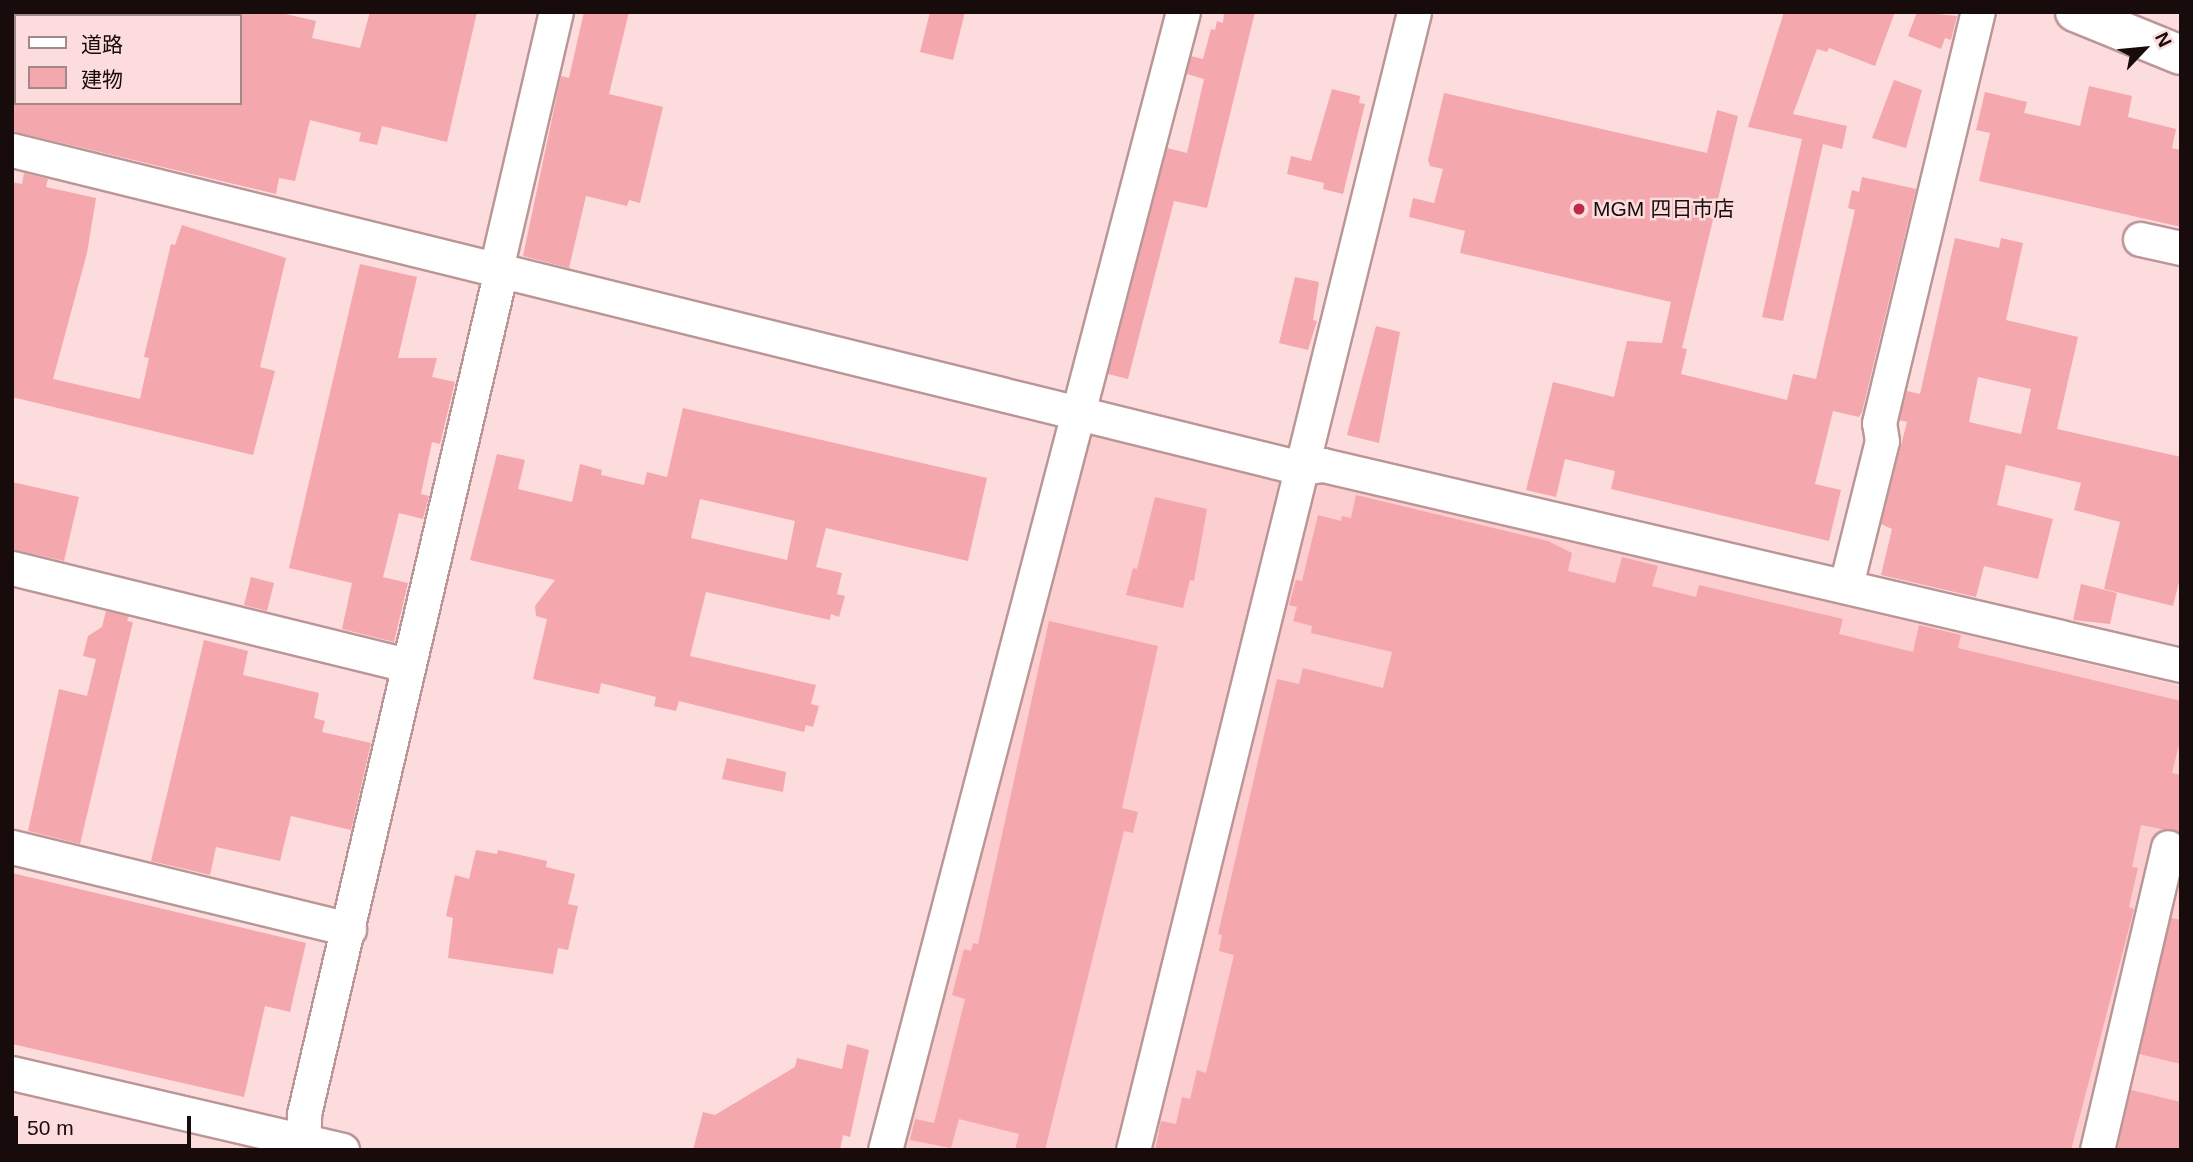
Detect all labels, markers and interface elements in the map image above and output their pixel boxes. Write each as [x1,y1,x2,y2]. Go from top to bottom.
legend [14,14,242,105]
north arrow [2109,14,2179,84]
text: N [2151,29,2176,50]
text: 道路 [81,33,123,56]
text: 建物 [81,68,123,91]
place label: MGM 四日市店 [1593,196,1734,222]
marker: MGM 四日市店 [1571,201,1587,217]
scale bar [18,1102,194,1146]
text: 50 m [27,1116,74,1139]

